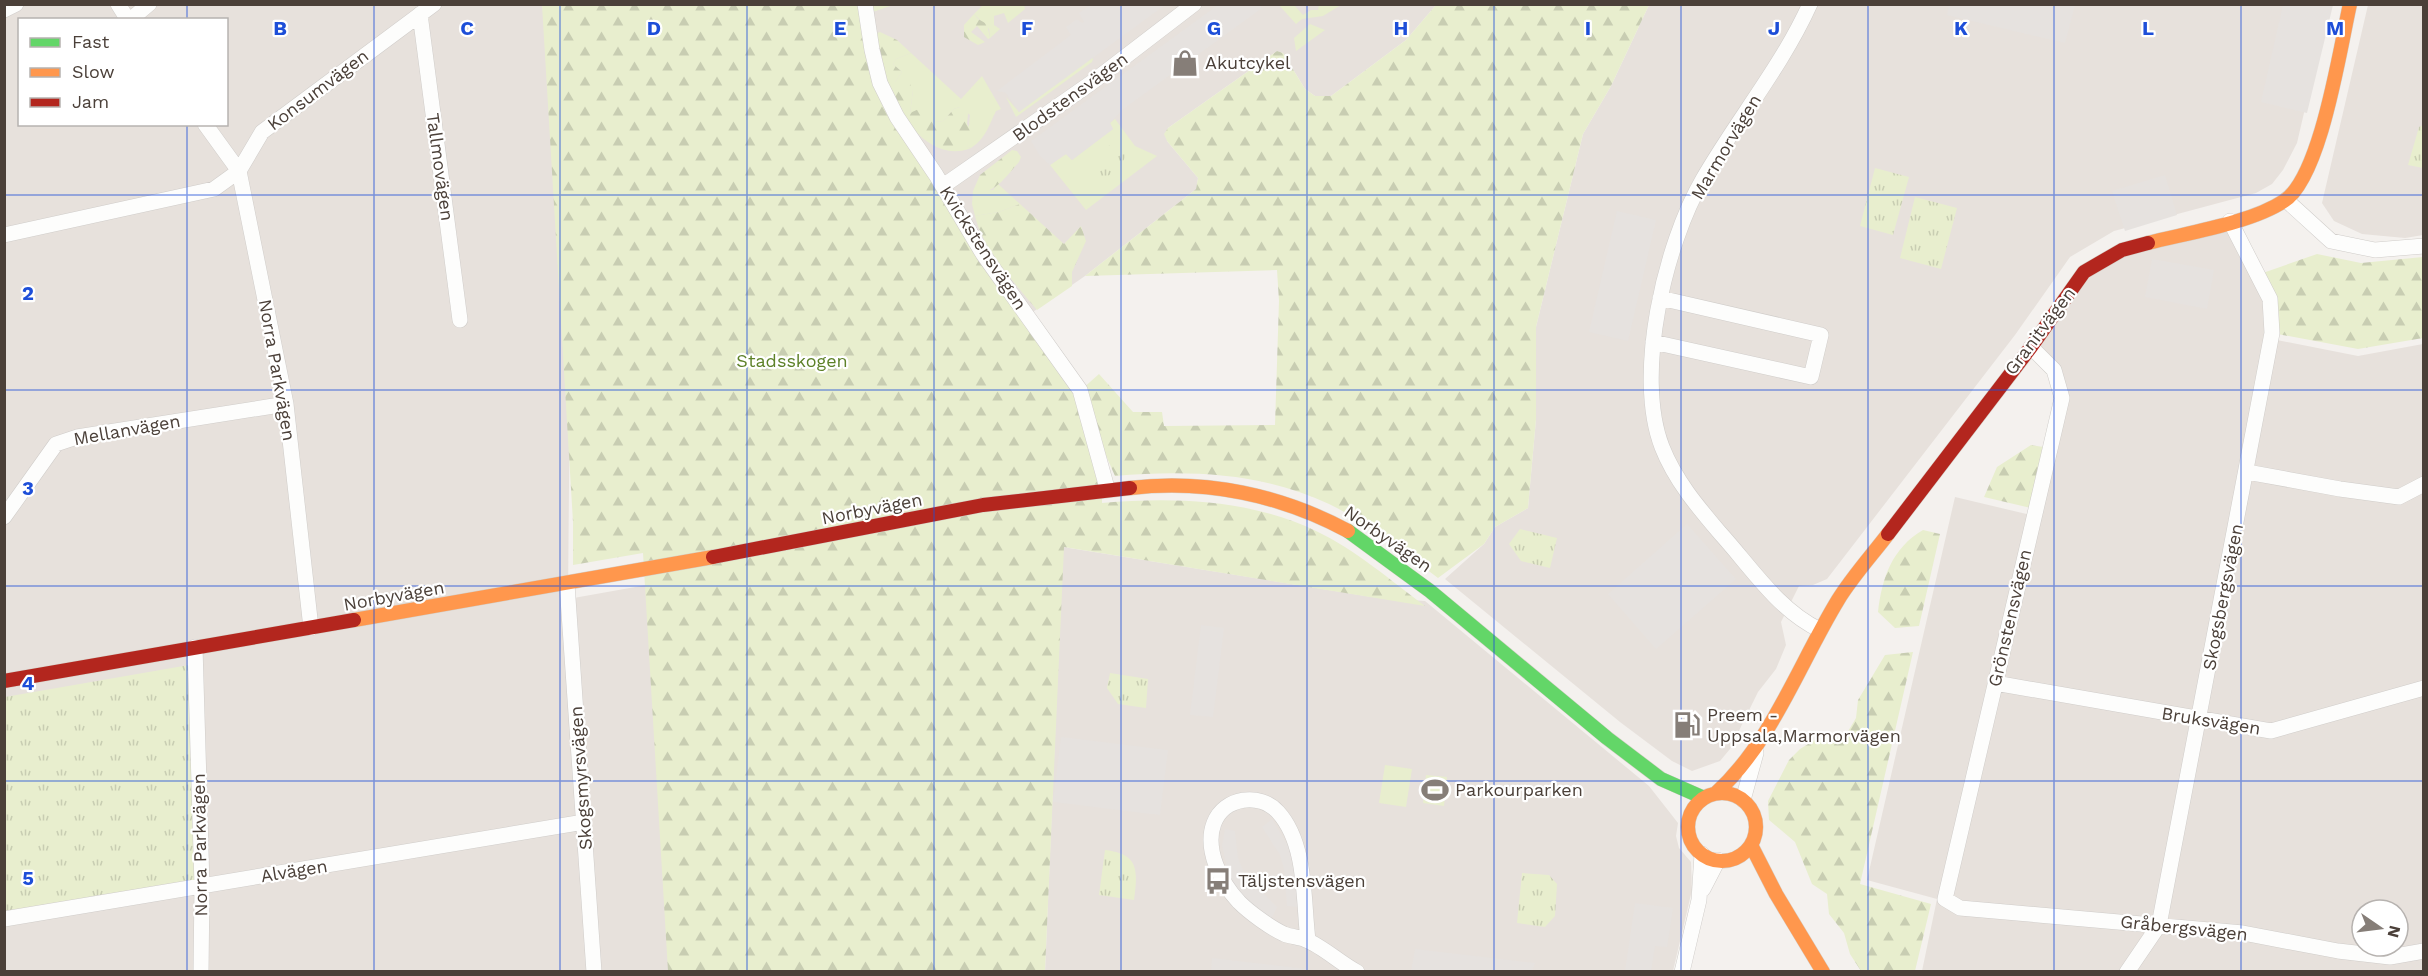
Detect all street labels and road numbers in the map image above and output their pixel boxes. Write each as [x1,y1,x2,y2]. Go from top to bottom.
street label: Konsumvägen [263,45,372,134]
street label: Blodstensvägen [1008,48,1132,146]
street label: Marmorvägen [1686,91,1765,203]
street label: Tallmovägen [423,112,458,222]
street label: Kvickstensvägen [936,182,1031,314]
street label: Granitvägen [2000,283,2079,379]
street label: Norra Parkvägen [255,297,300,442]
street label: Mellanvägen [72,410,182,449]
street label: Norbyvägen [820,488,924,529]
street label: Norbyvägen [1341,501,1436,576]
street label: Skogsbergsvägen [2198,522,2247,672]
street label: Grönstensvägen [1984,547,2036,689]
street label: Norbyvägen [342,576,446,615]
street label: Bruksvägen [2160,702,2262,739]
street label: Skogsmyrsvägen [565,705,596,851]
street label: Norra Parkvägen [188,773,211,917]
street label: Alvägen [259,855,329,886]
street label: Gråbergsvägen [2119,910,2249,945]

